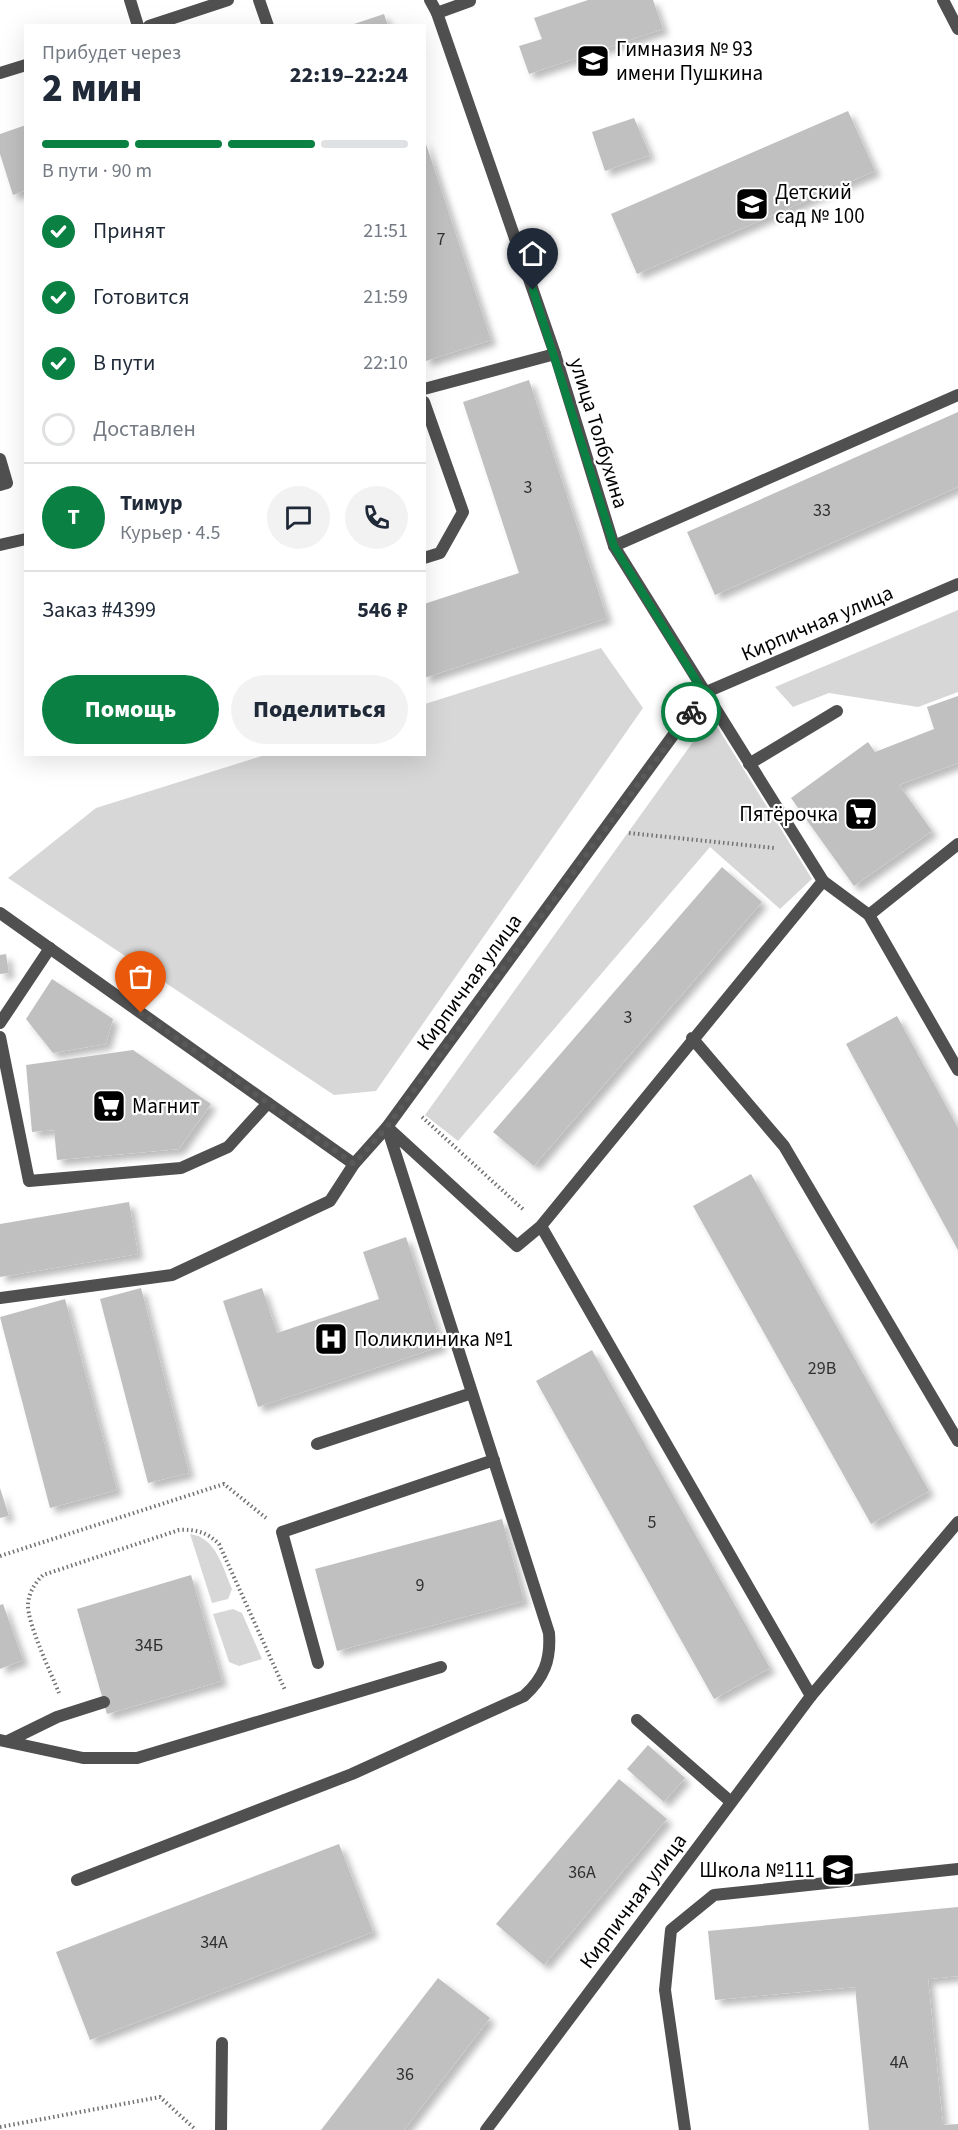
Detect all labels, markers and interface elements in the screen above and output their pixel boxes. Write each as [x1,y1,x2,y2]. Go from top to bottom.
place label: Гимназия № 93 имени Пушкина [616,34,763,88]
text: Прибудет через [42,39,181,67]
school or university icon: Гимназия № 93 имени Пушкина [575,43,611,79]
text: 22:19–22:24 [290,59,408,91]
text: 2 мин [42,61,142,117]
text: В пути · 90 m [42,157,152,185]
place label: Детский сад № 100 [775,177,865,231]
school or university icon: Детский сад № 100 [734,186,770,222]
icon: check [42,215,75,248]
text: Принят [93,215,166,247]
text: 21:51 [363,217,408,245]
house number: 7 [437,227,446,252]
pin [507,228,558,290]
icon: home [516,237,549,270]
icon: check [42,281,75,314]
text: Готовится [93,281,190,313]
text: 21:59 [363,283,408,311]
icon: check [42,347,75,380]
text: В пути [93,347,155,379]
text: 22:10 [363,349,408,377]
street label: улица Толбухина [562,354,636,512]
text: Доставлен [93,413,196,445]
house number: 3 [524,475,533,500]
button: chat [267,486,330,549]
button: phone [345,486,408,549]
text: Тимур [120,487,183,519]
house number: 33 [813,498,831,523]
text: Т [67,501,80,533]
text: Курьер · 4.5 [120,519,220,547]
street label: Кирпичная улица [736,577,898,669]
text: Заказ #4399 [42,594,156,626]
text: 546 ₽ [357,594,408,626]
button: Помощь [42,675,219,744]
button: Поделиться [231,675,408,744]
courier [661,682,721,742]
icon: bike [675,696,708,729]
supermarket icon: Пятёрочка [843,796,879,832]
place label: Пятёрочка [739,799,838,829]
street label: Кирпичная улица [409,908,529,1056]
pin [115,951,166,1013]
icon: bag [124,960,157,993]
house number: 3 [624,1005,633,1030]
supermarket icon: Магнит [91,1088,127,1124]
place label: Магнит [132,1091,200,1121]
hospital icon: Поликлиника №1 [313,1321,349,1357]
place label: Поликлиника №1 [354,1324,513,1354]
house number: 29В [808,1356,836,1381]
house number: 5 [648,1510,657,1535]
house number: 9 [416,1573,425,1598]
house number: 34Б [135,1633,163,1658]
street label: Кирпичная улица [572,1827,694,1975]
school or university icon: Школа №111 [820,1852,856,1888]
place label: Школа №111 [699,1855,815,1885]
house number: 36А [568,1860,596,1885]
house number: 34А [200,1930,228,1955]
house number: 4А [890,2050,909,2075]
house number: 36 [396,2062,414,2087]

